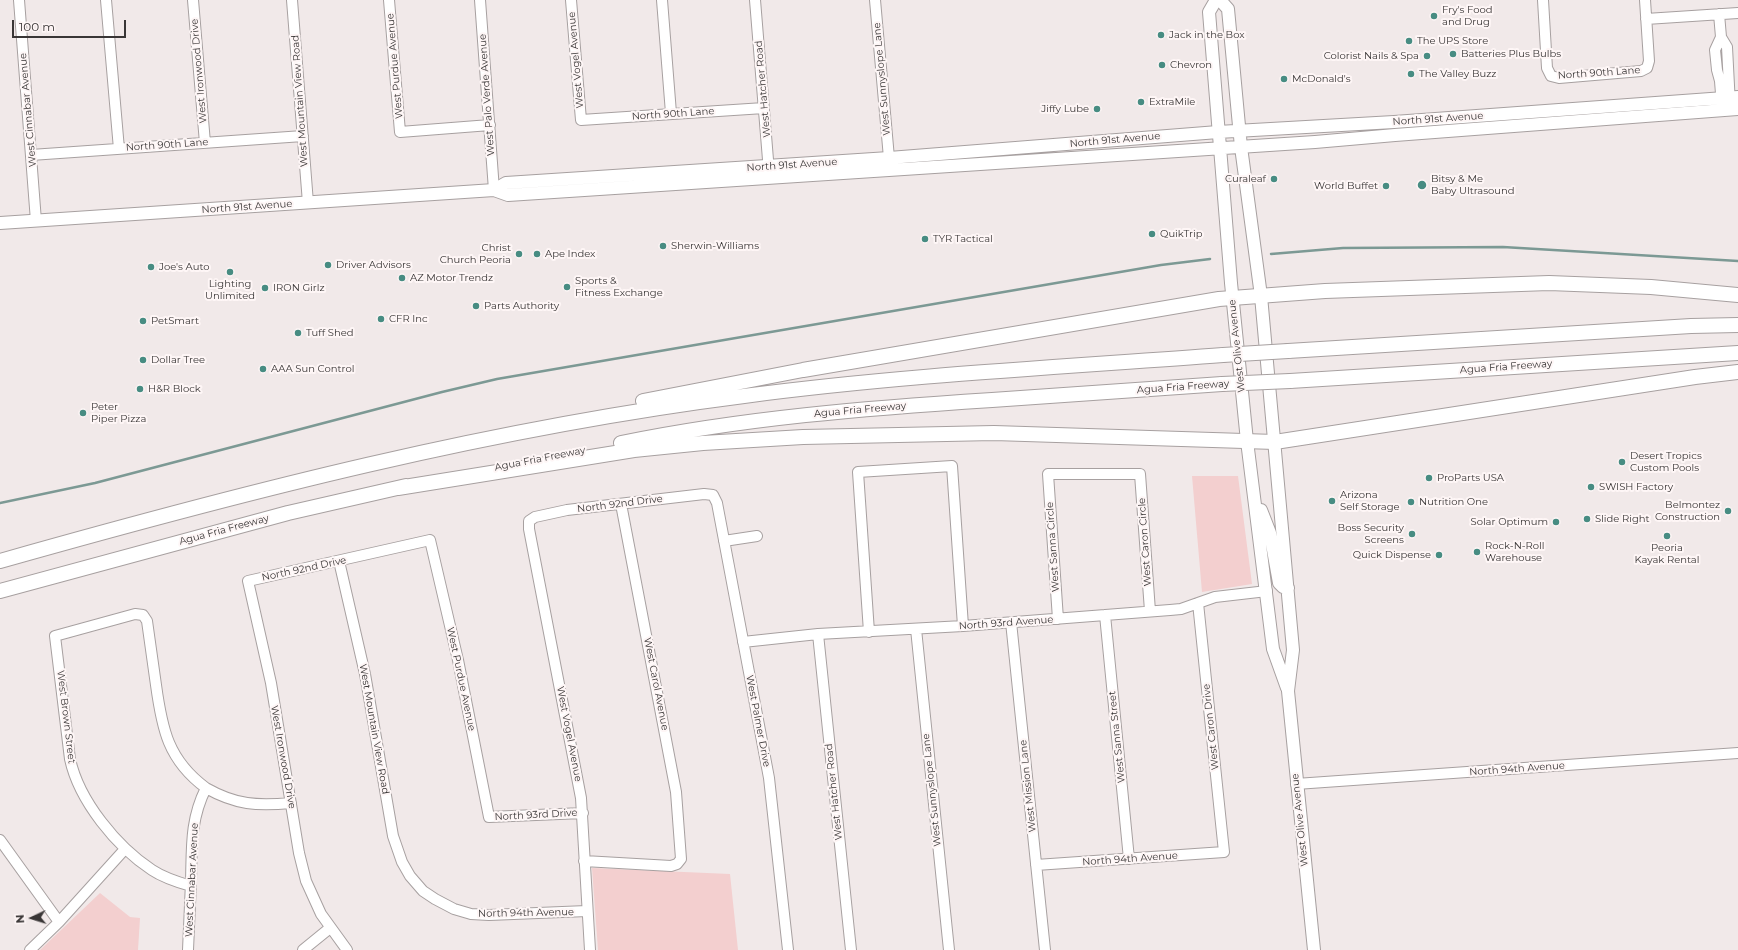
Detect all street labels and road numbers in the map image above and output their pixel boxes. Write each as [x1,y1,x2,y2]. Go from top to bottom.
street label: West Vogel Avenue [566,11,586,109]
street label: West Purdue Avenue [384,13,406,119]
street label: West Ironwood Drive [188,18,210,124]
street label: West Sunnyslope Lane [871,22,893,136]
street label: West Palo Verde Avenue [477,34,497,156]
street label: West Mountain View Road [289,35,311,167]
street label: West Hatcher Road [753,40,773,138]
street label: West Cinnabar Avenue [17,53,39,167]
street label: North 90th Lane [1557,64,1641,82]
street label: North 90th Lane [631,105,715,123]
street label: North 91st Avenue [1392,110,1484,128]
street label: North 91st Avenue [1069,130,1161,150]
street label: North 90th Lane [125,136,209,154]
street label: North 91st Avenue [746,156,838,174]
street label: North 91st Avenue [201,198,293,216]
street label: West Olive Avenue [1226,299,1248,393]
street label: Agua Fria Freeway [1459,358,1553,376]
street label: Agua Fria Freeway [1136,378,1230,396]
street label: Agua Fria Freeway [813,400,907,420]
street label: Agua Fria Freeway [494,444,586,474]
street label: North 92nd Drive [577,493,663,515]
street label: West Caron Circle [1136,497,1154,587]
street label: West Sanna Circle [1044,502,1062,592]
street label: Agua Fria Freeway [178,512,270,548]
street label: North 92nd Drive [261,554,347,584]
street label: North 93rd Avenue [958,614,1054,632]
street label: West Purdue Avenue [444,626,478,732]
street label: West Carol Avenue [641,637,671,731]
street label: West Mountain View Road [357,663,391,795]
street label: West Brown Street [54,670,78,764]
street label: West Palmer Drive [743,674,773,768]
street label: West Caron Drive [1200,683,1222,771]
street label: West Vogel Avenue [554,685,584,783]
street label: West Sanna Street [1106,690,1128,784]
street label: West Ironwood Drive [268,704,298,810]
street label: West Sunnyslope Lane [920,733,944,847]
street label: West Mission Lane [1017,739,1039,833]
street label: West Hatcher Road [823,743,845,841]
street label: North 94th Avenue [1469,760,1565,778]
street label: West Olive Avenue [1289,773,1311,867]
street label: North 93rd Drive [494,807,578,823]
street label: West Cinnabar Avenue [183,823,201,937]
street label: North 94th Avenue [1082,850,1178,868]
street label: North 94th Avenue [478,906,574,920]

